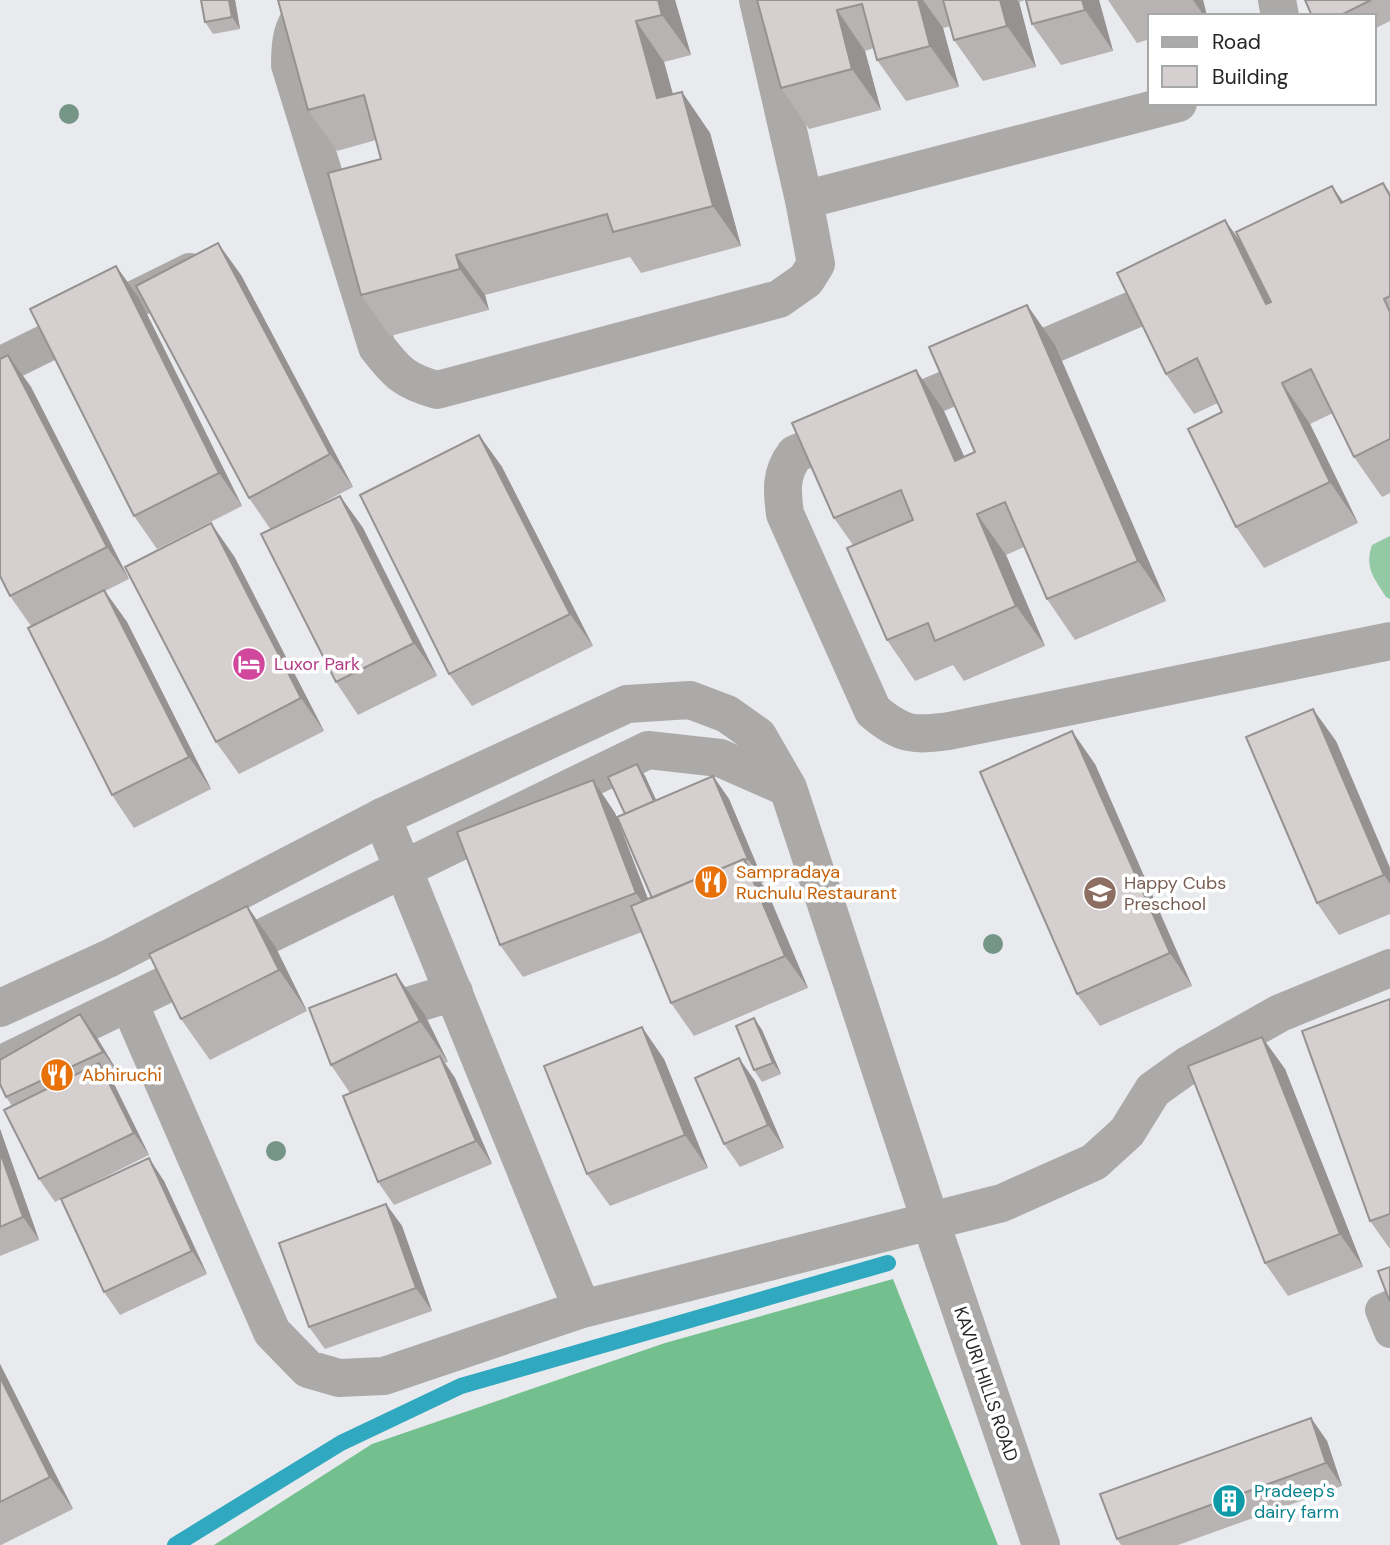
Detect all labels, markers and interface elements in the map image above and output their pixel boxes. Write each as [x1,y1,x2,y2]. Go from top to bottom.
legend [1148,14,1376,105]
text: Road [1212,28,1261,56]
text: Building [1212,63,1289,91]
hotel icon: Luxor Park [230,645,268,683]
place label: Luxor Park [274,652,360,676]
place label: Sampradaya Ruchulu Restaurant [736,860,897,905]
restaurant icon: Sampradaya Ruchulu Restaurant [692,863,730,901]
place label: Happy Cubs Preschool [1124,871,1226,916]
school or university icon: Happy Cubs Preschool [1081,874,1119,912]
restaurant icon: Abhiruchi [38,1056,76,1094]
place label: Abhiruchi [82,1063,162,1087]
street label: KAVURI HILLS ROAD [948,1303,1024,1465]
place label: Pradeep's dairy farm [1254,1479,1339,1524]
building icon: Pradeep's dairy farm [1210,1482,1248,1520]

